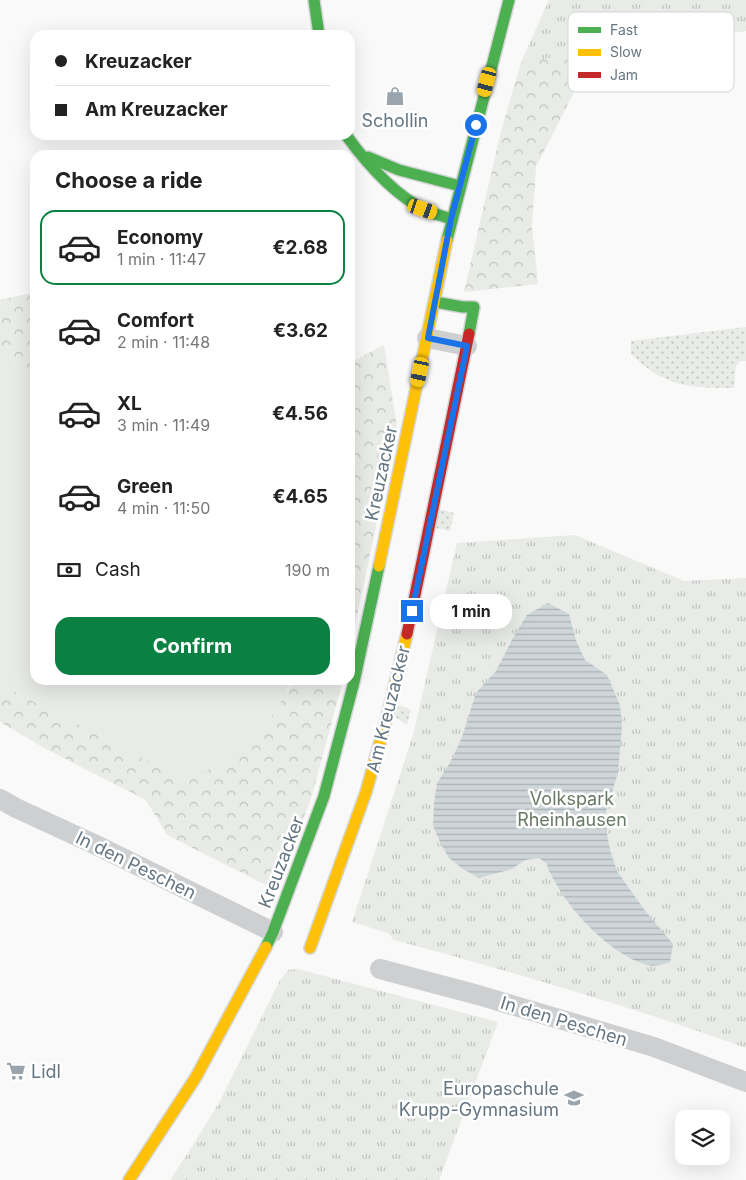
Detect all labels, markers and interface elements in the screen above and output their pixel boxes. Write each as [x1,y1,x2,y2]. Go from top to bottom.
legend [568,12,734,92]
text: Fast [610,21,638,38]
text: Slow [610,43,642,60]
text: Kreuzacker [85,50,192,73]
car [475,66,498,98]
text: Jam [610,66,638,83]
shop icon: Schollin [384,85,406,107]
text: Am Kreuzacker [85,98,228,121]
place label: Schollin [362,110,428,131]
route start [465,114,487,136]
text: Choose a ride [55,167,203,193]
car [406,197,439,221]
icon: car [57,225,102,270]
text: Economy [117,226,203,249]
text: €2.68 [273,236,328,259]
text: 1 min · 11:47 [117,249,206,269]
icon: car [57,308,102,353]
text: Comfort [117,309,194,332]
text: €3.62 [273,319,328,342]
text: 2 min · 11:48 [117,332,210,352]
car [409,356,430,388]
icon: car [57,391,102,436]
text: XL [117,392,142,415]
text: €4.56 [272,402,328,425]
text: 3 min · 11:49 [117,415,210,435]
street label: Kreuzacker [361,423,401,523]
icon: car [57,474,102,519]
text: Green [117,475,173,498]
text: €4.65 [273,485,328,508]
text: 4 min · 11:50 [117,498,210,518]
icon: cash [55,556,83,584]
text: Cash [95,558,141,581]
text: 190 m [285,560,330,580]
callout: 1 min [430,594,512,628]
route end [401,600,423,622]
text: 1 min [451,601,491,621]
button: Confirm [55,617,330,675]
street label: Am Kreuzacker [362,643,414,775]
park label: Volkspark Rheinhausen [517,788,627,830]
street label: Kreuzacker [254,813,308,911]
street label: In den Peschen [72,827,200,903]
street label: In den Peschen [498,992,630,1050]
supermarket icon: Lidl [5,1060,27,1082]
place label: Lidl [31,1061,61,1082]
place label: Europaschule Krupp-Gymnasium [399,1078,559,1120]
school or university icon: Europaschule Krupp-Gymnasium [563,1087,585,1109]
map controls [675,1110,730,1165]
button: layers [675,1110,730,1165]

